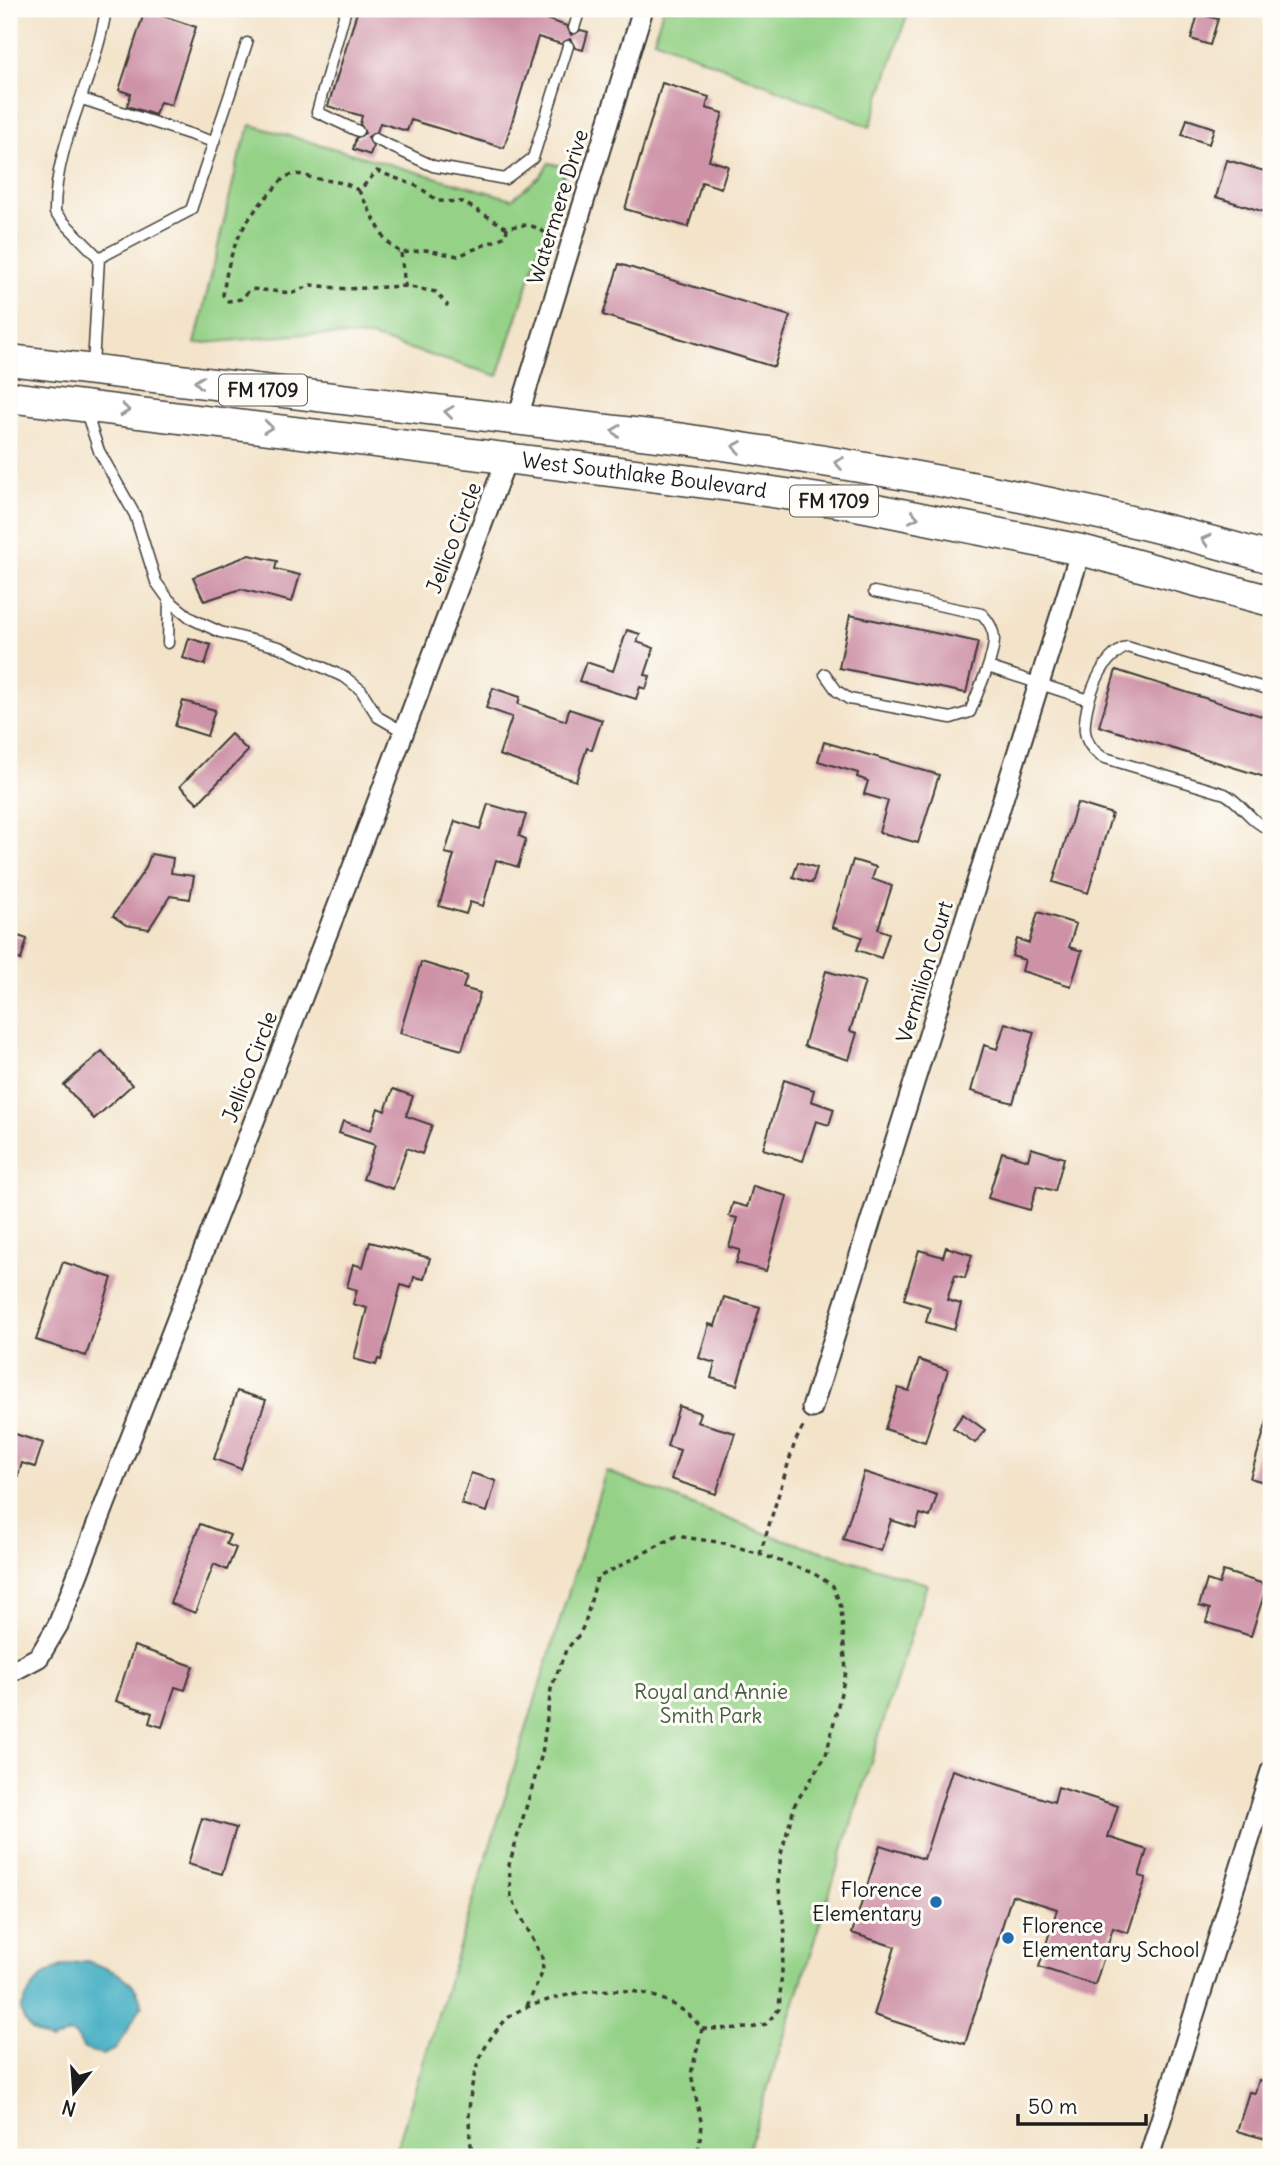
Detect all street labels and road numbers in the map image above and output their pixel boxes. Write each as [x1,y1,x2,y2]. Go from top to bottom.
street label: Watermere Drive [521,126,594,288]
road number: FM 1709 [219,374,307,406]
street label: West Southlake Boulevard [520,446,768,504]
street label: Jellico Circle [420,478,487,597]
road number: FM 1709 [790,486,878,516]
street label: Vermilion Court [890,898,959,1046]
street label: Jellico Circle [216,1007,283,1126]

